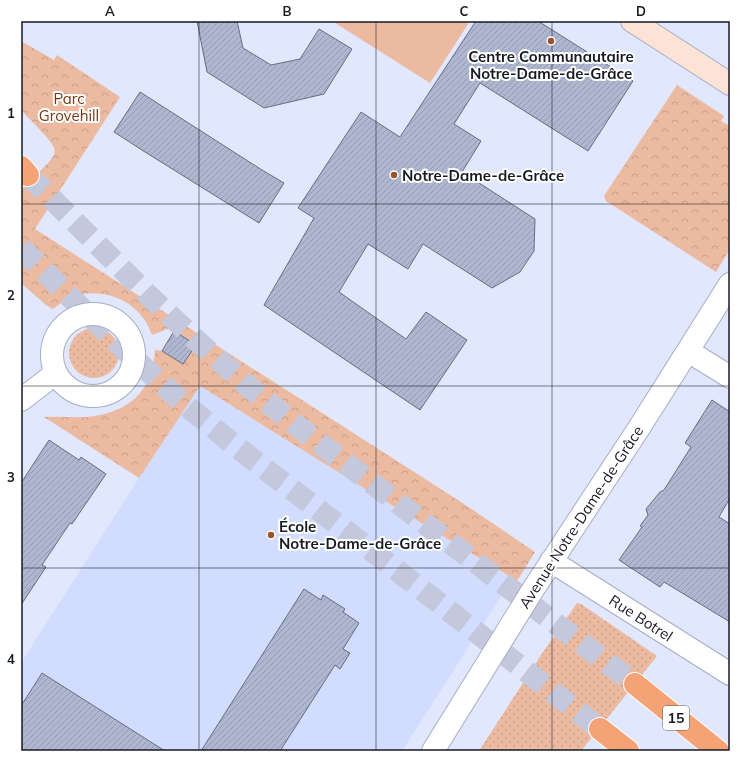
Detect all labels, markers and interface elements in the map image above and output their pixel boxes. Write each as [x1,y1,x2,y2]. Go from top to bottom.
text: A [105,3,115,19]
text: B [283,3,292,19]
text: C [460,3,469,19]
text: D [636,3,646,19]
marker: Centre Communautaire Notre-Dame-de-Grâce [546,36,556,46]
place label: Centre Communautaire Notre-Dame-de-Grâce [468,47,634,83]
park label: Parc Grovehill [39,89,99,125]
text: 1 [7,105,15,121]
place label: Notre-Dame-de-Grâce [402,166,564,185]
marker: Notre-Dame-de-Grâce [389,170,399,180]
text: 2 [7,287,15,303]
street label: Avenue Notre-Dame-de-Grâce [515,422,647,612]
text: 3 [7,469,15,485]
place label: École Notre-Dame-de-Grâce [279,517,441,553]
marker: École Notre-Dame-de-Grâce [266,530,276,540]
street label: Rue Botrel [606,590,676,646]
text: 4 [7,651,15,667]
road number: 15 [663,706,689,730]

